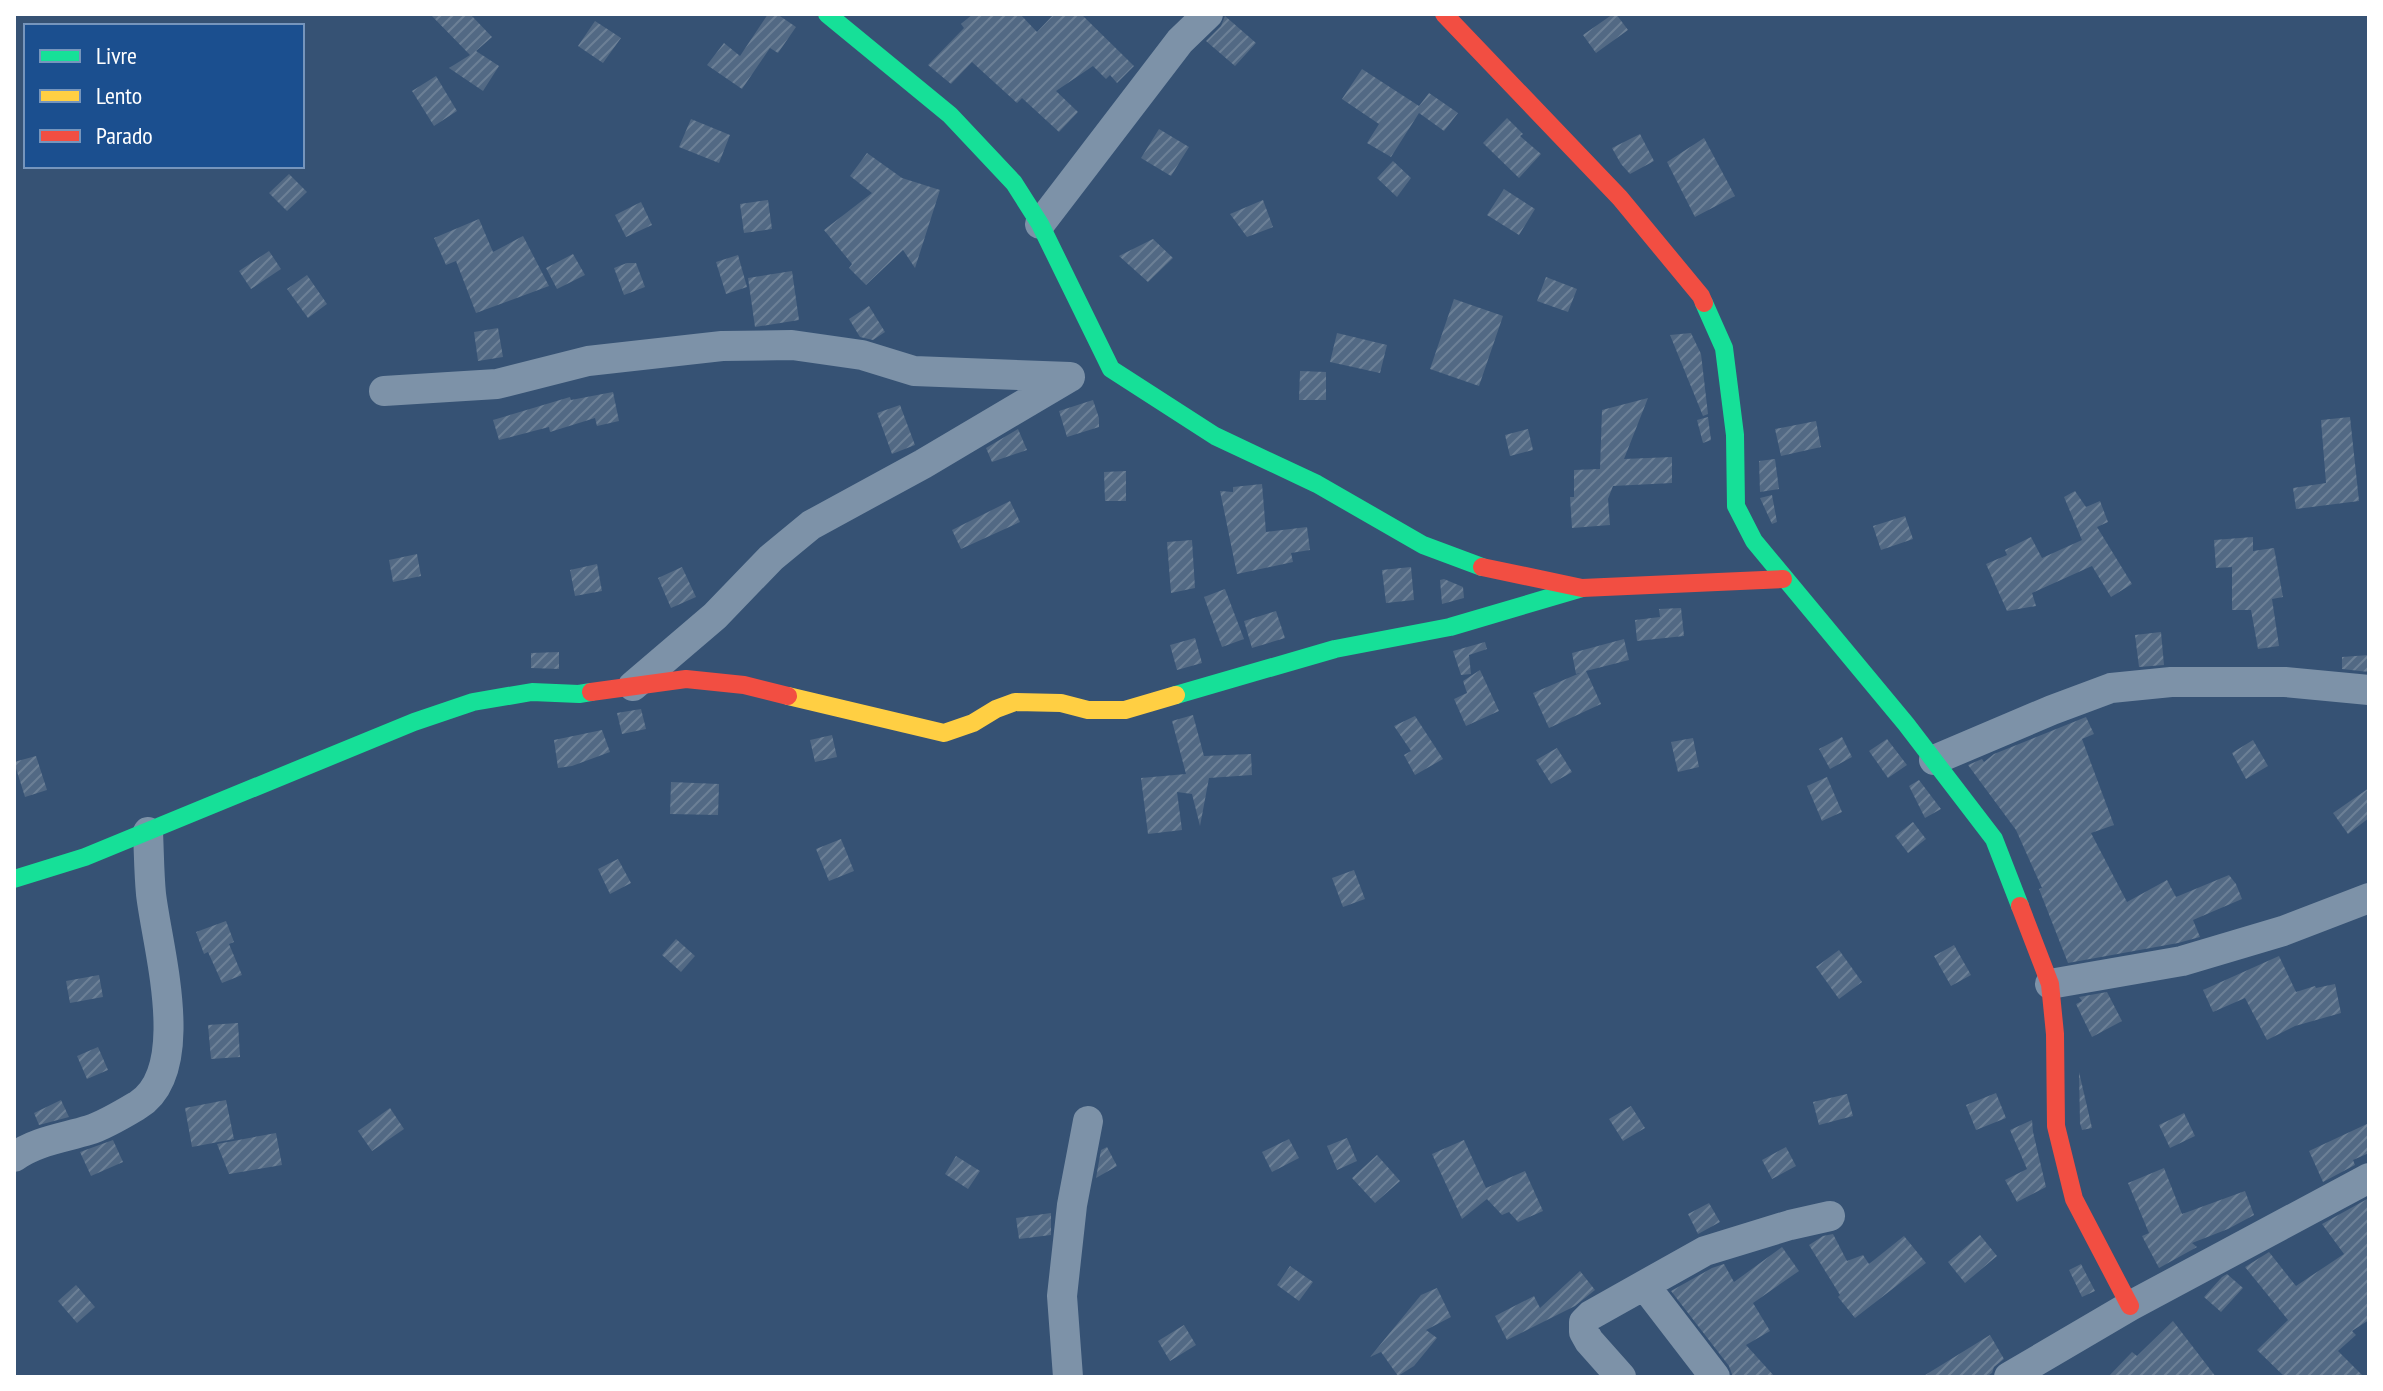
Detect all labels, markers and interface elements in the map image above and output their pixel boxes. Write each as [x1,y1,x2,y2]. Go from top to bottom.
legend [24,24,304,168]
text: Livre [96,40,137,71]
text: Lento [96,80,142,111]
text: Parado [96,120,153,151]

